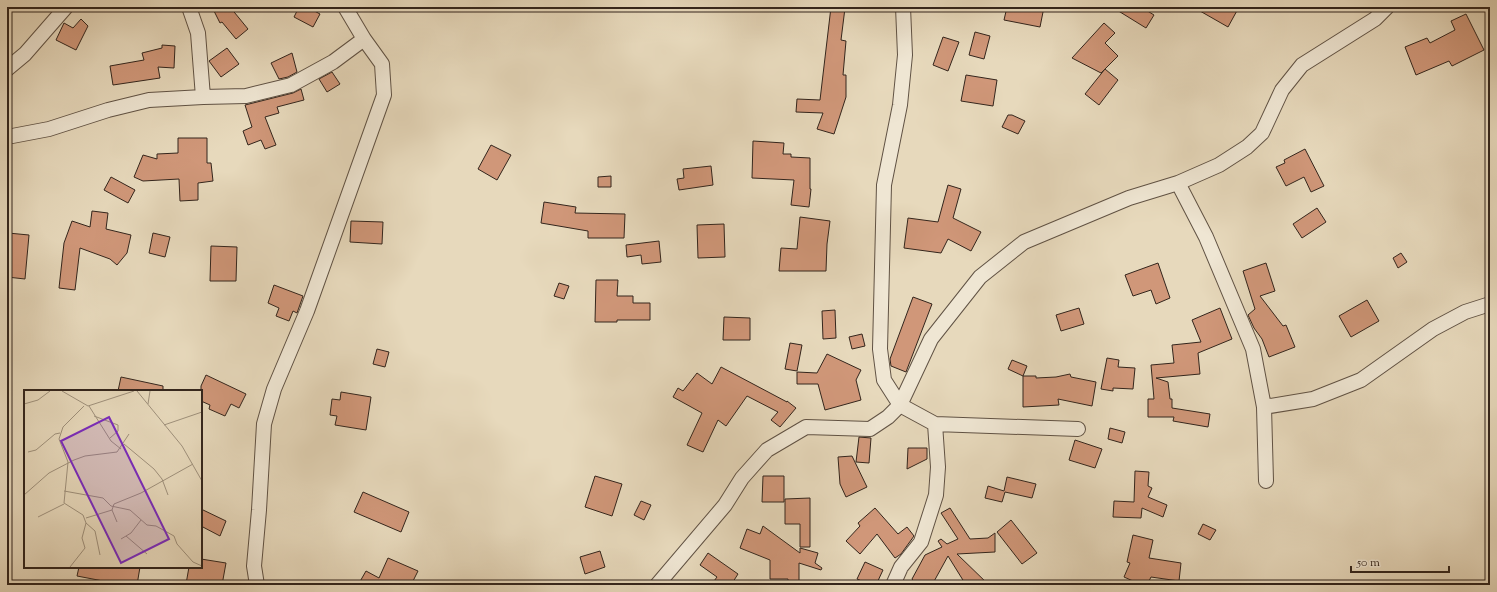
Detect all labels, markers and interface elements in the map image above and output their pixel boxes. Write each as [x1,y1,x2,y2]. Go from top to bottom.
inset map [24,390,202,568]
scale bar [1351,548,1449,574]
text: 50 m [1356,554,1380,572]

